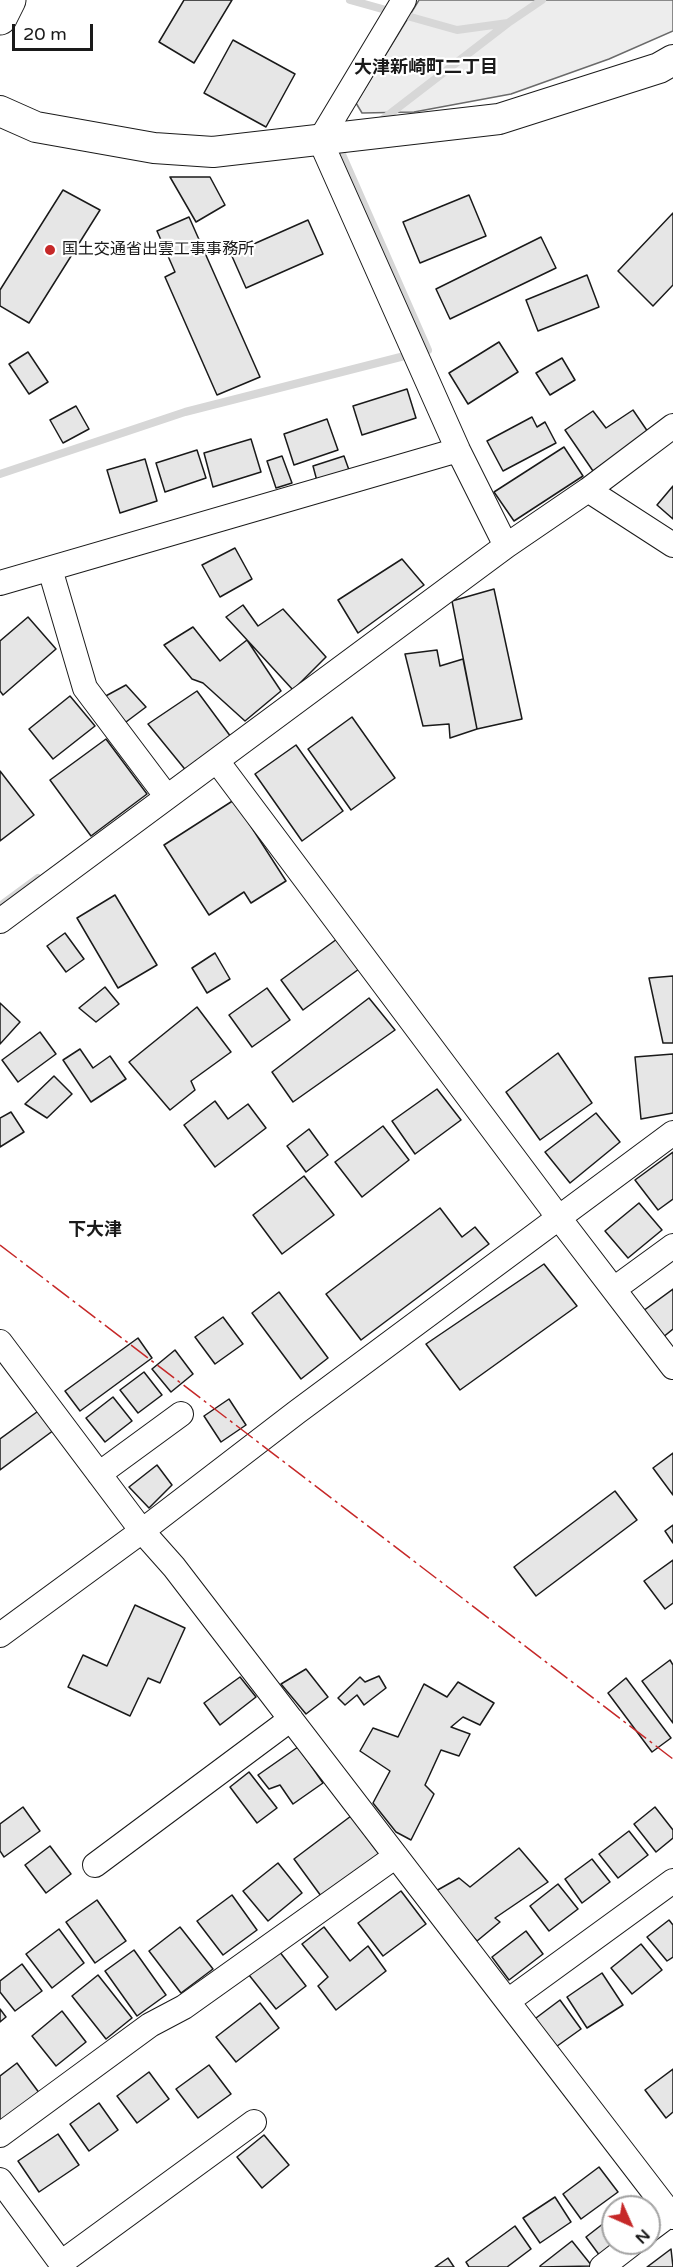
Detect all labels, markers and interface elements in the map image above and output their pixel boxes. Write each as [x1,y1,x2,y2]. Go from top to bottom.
scale bar [15,12,96,50]
text: 20 m [23,23,67,45]
district label: 大津新崎町二丁目 [354,57,498,79]
place label: 国土交通省出雲工事事務所 [62,240,254,260]
marker: 国土交通省出雲工事事務所 [43,243,57,257]
district label: 下大津 [68,1219,122,1241]
north arrow [601,2195,661,2255]
text: N [631,2225,654,2248]

